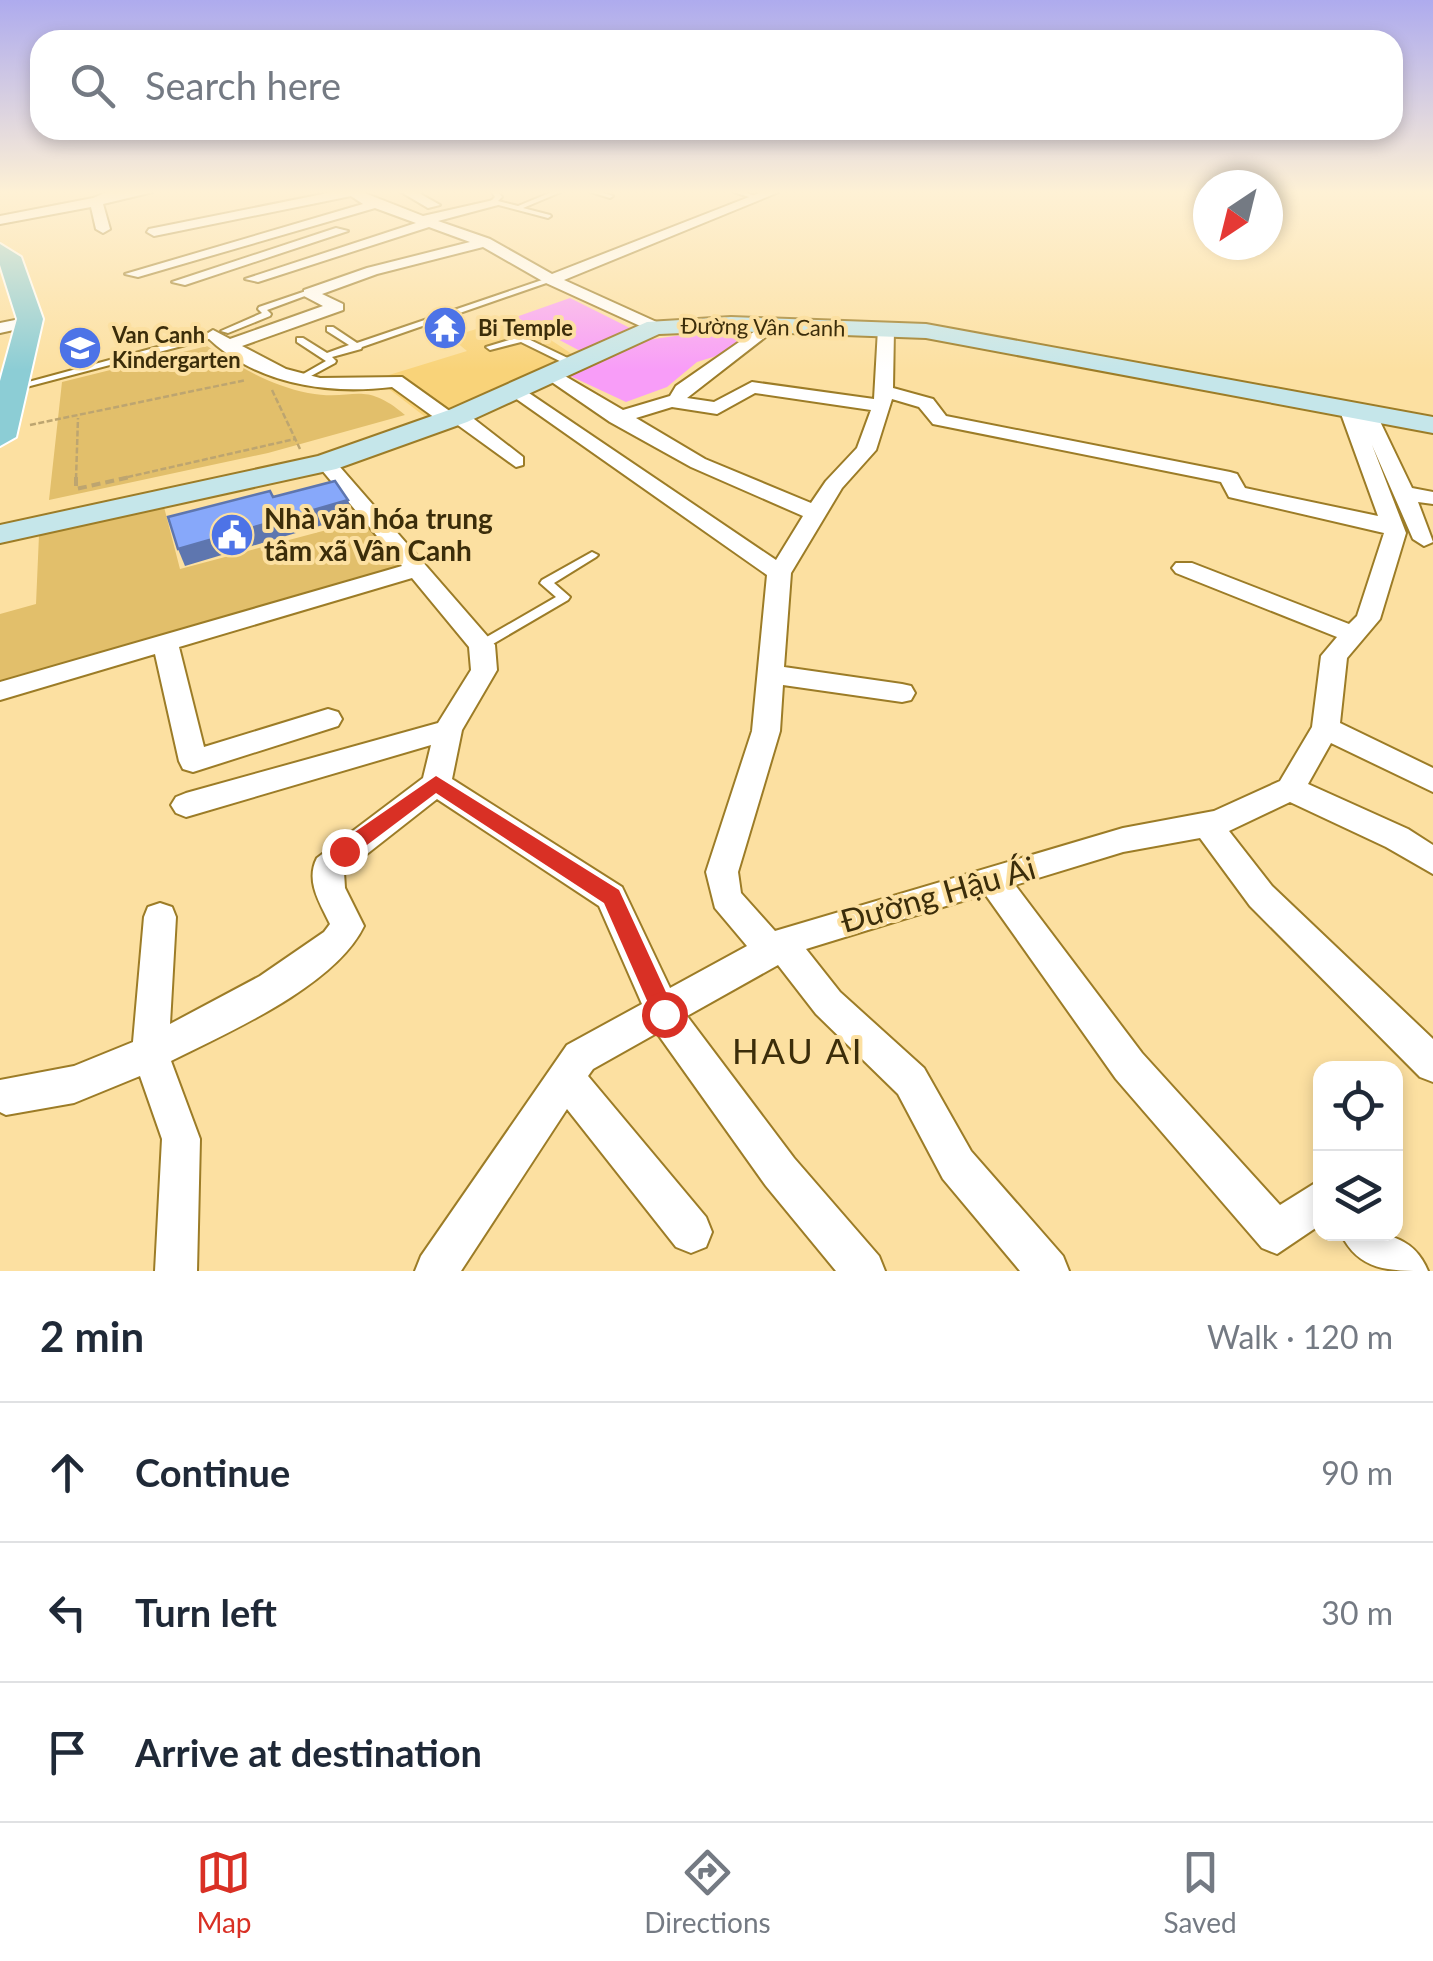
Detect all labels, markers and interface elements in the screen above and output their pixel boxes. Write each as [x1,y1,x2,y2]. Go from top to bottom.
search box [30,30,1403,140]
icon: search [65,58,120,113]
text: Search here [145,62,341,108]
north arrow [1193,170,1283,260]
temple icon: Bi Temple [422,305,468,351]
street label: Đường Vân Canh [680,312,846,341]
place label: Bi Temple [478,314,573,341]
place label: Van Canh Kindergarten [111,321,241,373]
school or university icon: Van Canh Kindergarten [57,325,103,371]
place label: Nhà văn hóa trung tâm xã Vân Canh [264,501,493,567]
public building icon: Nhà văn hóa trung tâm xã Vân Canh [209,512,255,558]
route end [322,829,368,875]
street label: Đường Hậu Ái [836,847,1039,940]
route start [642,992,688,1038]
district label: HAU AI [732,1029,864,1071]
map controls [1313,1061,1403,1241]
button: locate [1313,1061,1403,1151]
button: layers [1313,1151,1403,1241]
text: 2 min [40,1311,144,1361]
text: Walk · 120 m [1207,1317,1393,1356]
icon: ahead [40,1445,95,1500]
text: Continue [135,1449,290,1495]
text: 90 m [1321,1453,1393,1492]
icon: left [40,1585,95,1640]
text: Turn left [135,1589,277,1635]
text: 30 m [1321,1593,1393,1632]
icon: arrive [40,1725,95,1780]
text: Arrive at destination [135,1729,482,1775]
tab: Map [196,1845,252,1939]
tab: Directions [644,1845,771,1939]
tab: Saved [1163,1845,1237,1939]

